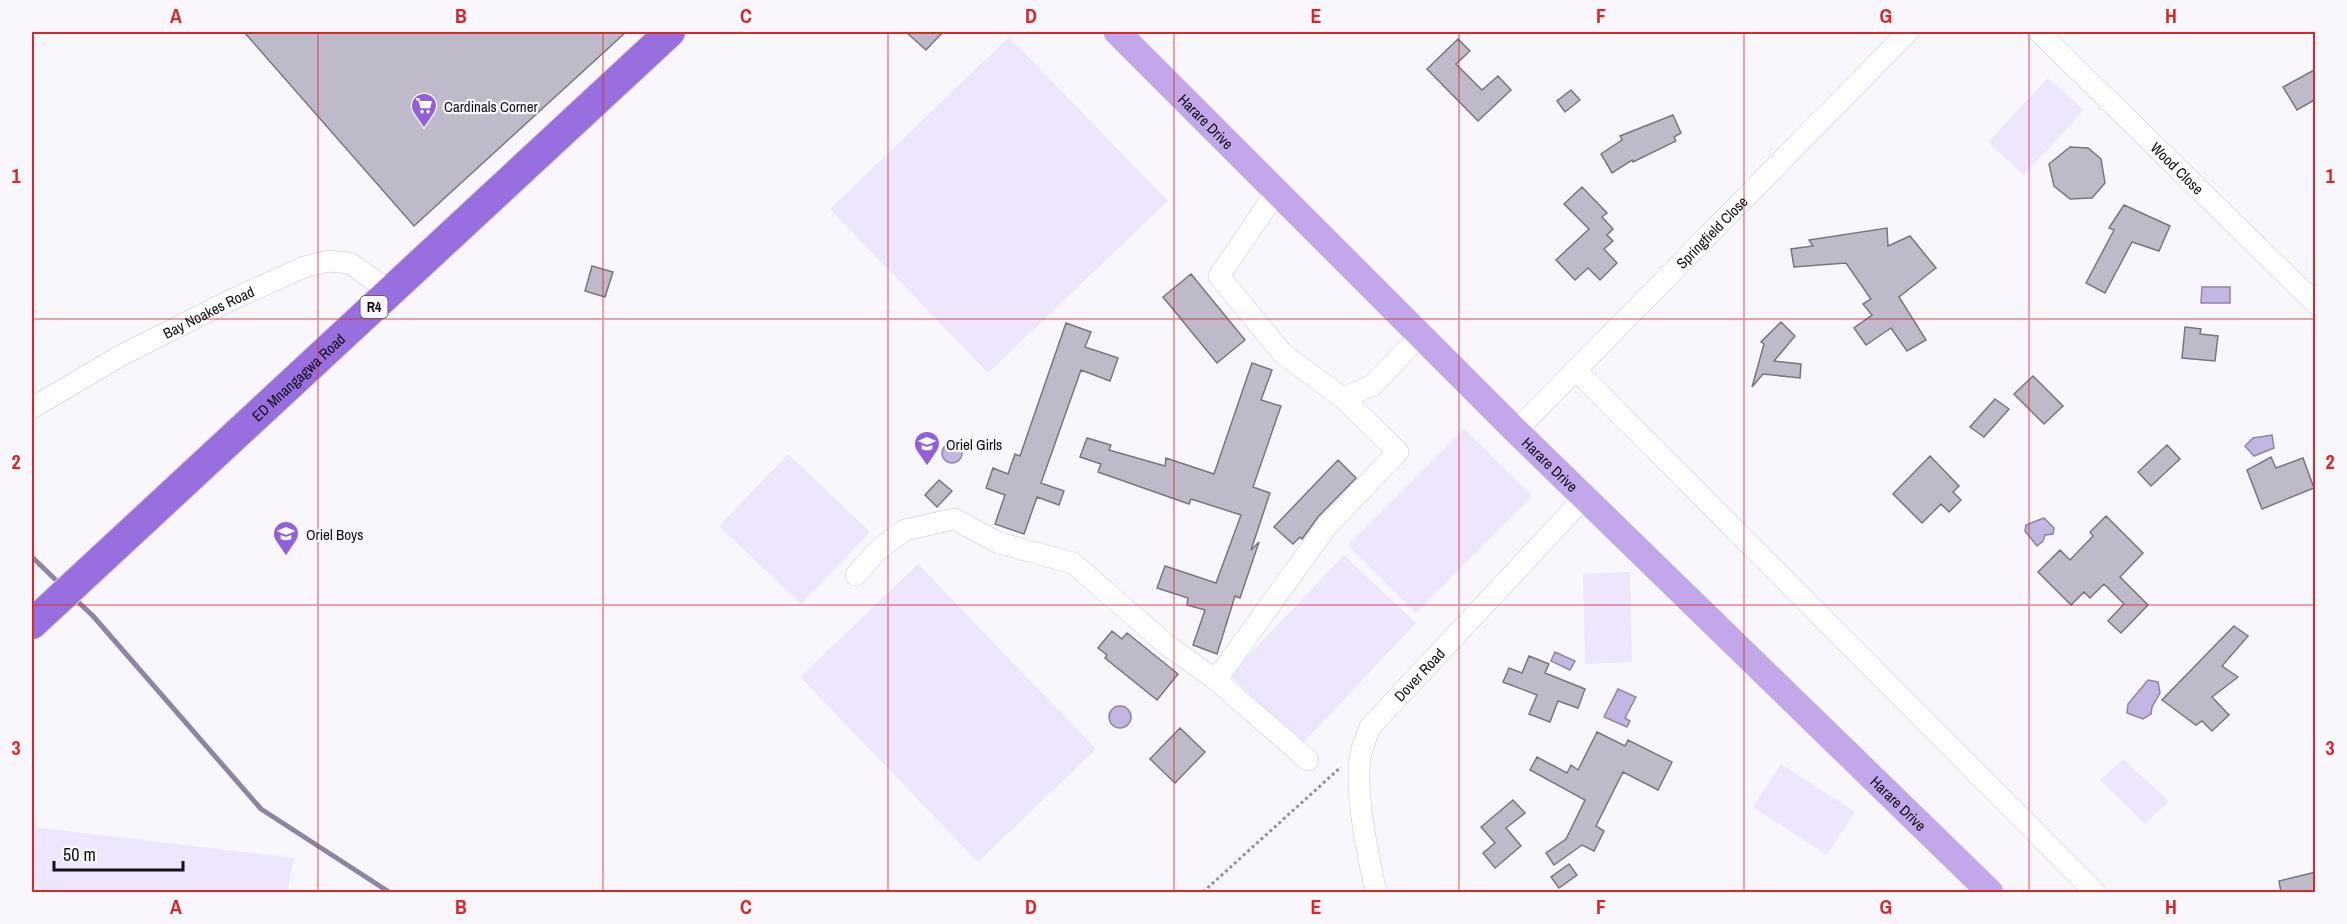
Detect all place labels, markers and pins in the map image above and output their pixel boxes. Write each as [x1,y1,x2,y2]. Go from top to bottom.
supermarket icon: Cardinals Corner [409,91,439,129]
place label: Cardinals Corner [444,96,538,117]
school or university icon: Oriel Girls [912,429,942,467]
place label: Oriel Girls [946,434,1002,455]
school or university icon: Oriel Boys [271,519,301,557]
place label: Oriel Boys [306,524,363,545]

